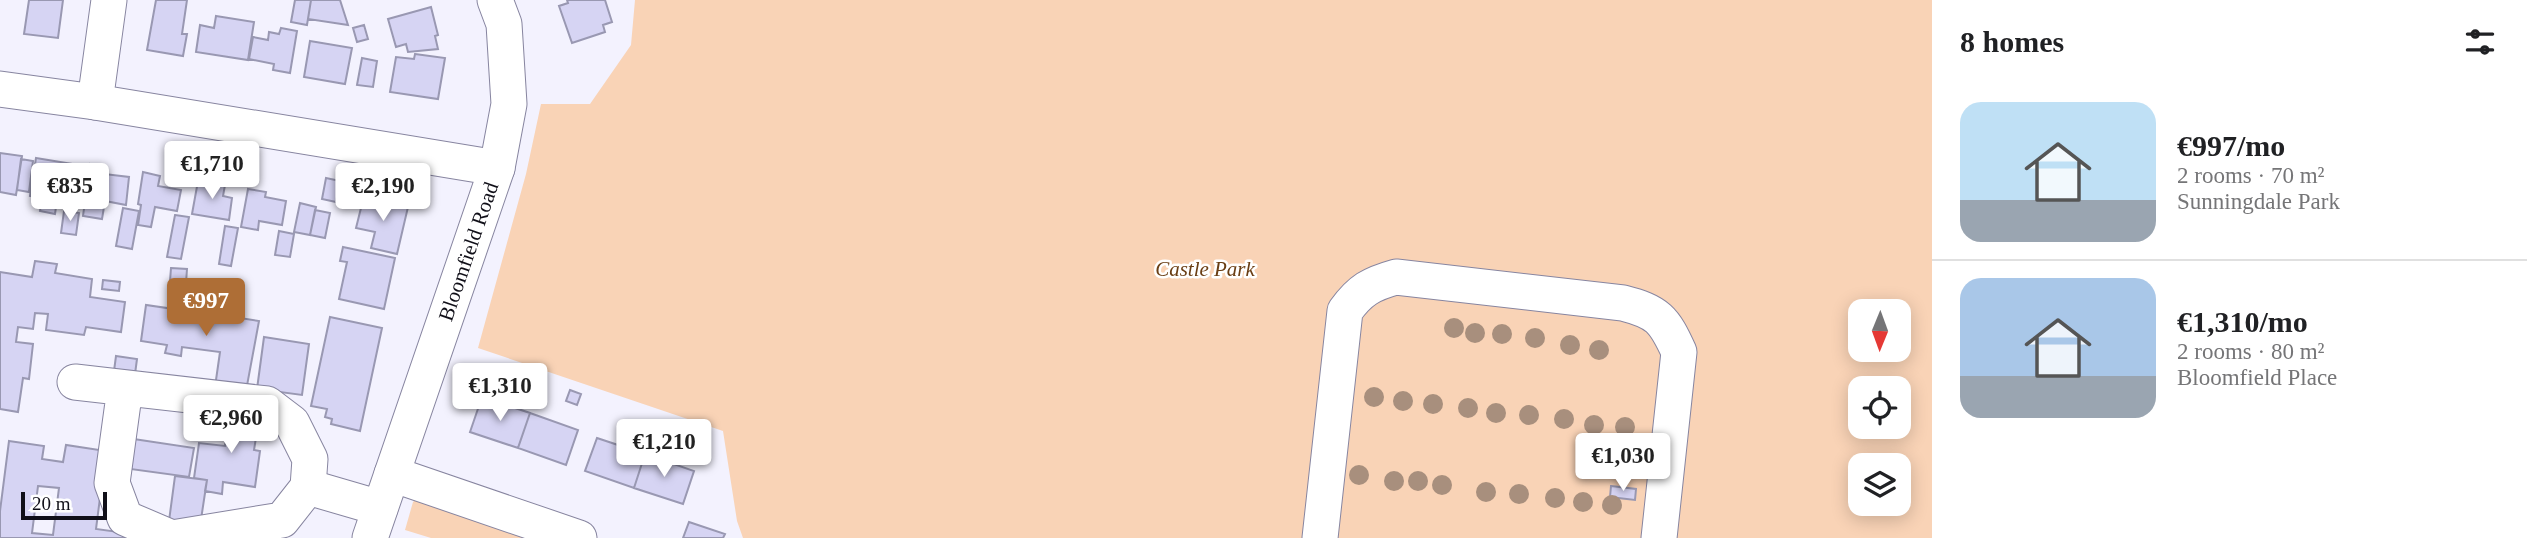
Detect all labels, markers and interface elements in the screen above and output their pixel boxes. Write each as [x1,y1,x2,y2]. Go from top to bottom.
icon: filters [2461,23,2499,61]
text: 8 homes [1960,25,2064,58]
text: €997/mo [2177,129,2285,162]
icon: home [2016,130,2100,214]
pin: €1,710 [155,142,269,201]
text: €1,710 [180,151,244,176]
text: 2 rooms · 70 m² [2177,163,2324,188]
pin: €835 [29,164,111,223]
pin: €2,190 [326,164,440,223]
text: €835 [47,173,93,198]
text: €2,190 [351,173,415,198]
street label: Bloomfield Road [433,178,503,324]
text: Sunningdale Park [2177,189,2340,214]
park label: Castle Park [1155,257,1256,281]
pin: €997 [165,278,247,338]
text: €997 [183,288,229,313]
north arrow [1848,299,1911,362]
map controls [1848,299,1911,516]
text: €1,310/mo [2177,305,2308,338]
icon: home [2016,306,2100,390]
text: 2 rooms · 80 m² [2177,339,2324,364]
pin: €1,310 [443,364,557,423]
text: Bloomfield Place [2177,365,2337,390]
text: €1,310 [468,373,532,398]
button: locate [1848,376,1911,439]
pin: €2,960 [174,396,288,455]
text: €2,960 [199,405,263,430]
pin: €1,210 [607,420,721,479]
text: €1,210 [632,429,696,454]
pin: €1,030 [1566,434,1680,493]
text: €1,030 [1591,443,1655,468]
button: layers [1848,453,1911,516]
scale bar [21,489,107,521]
text: 20 m [32,493,71,514]

